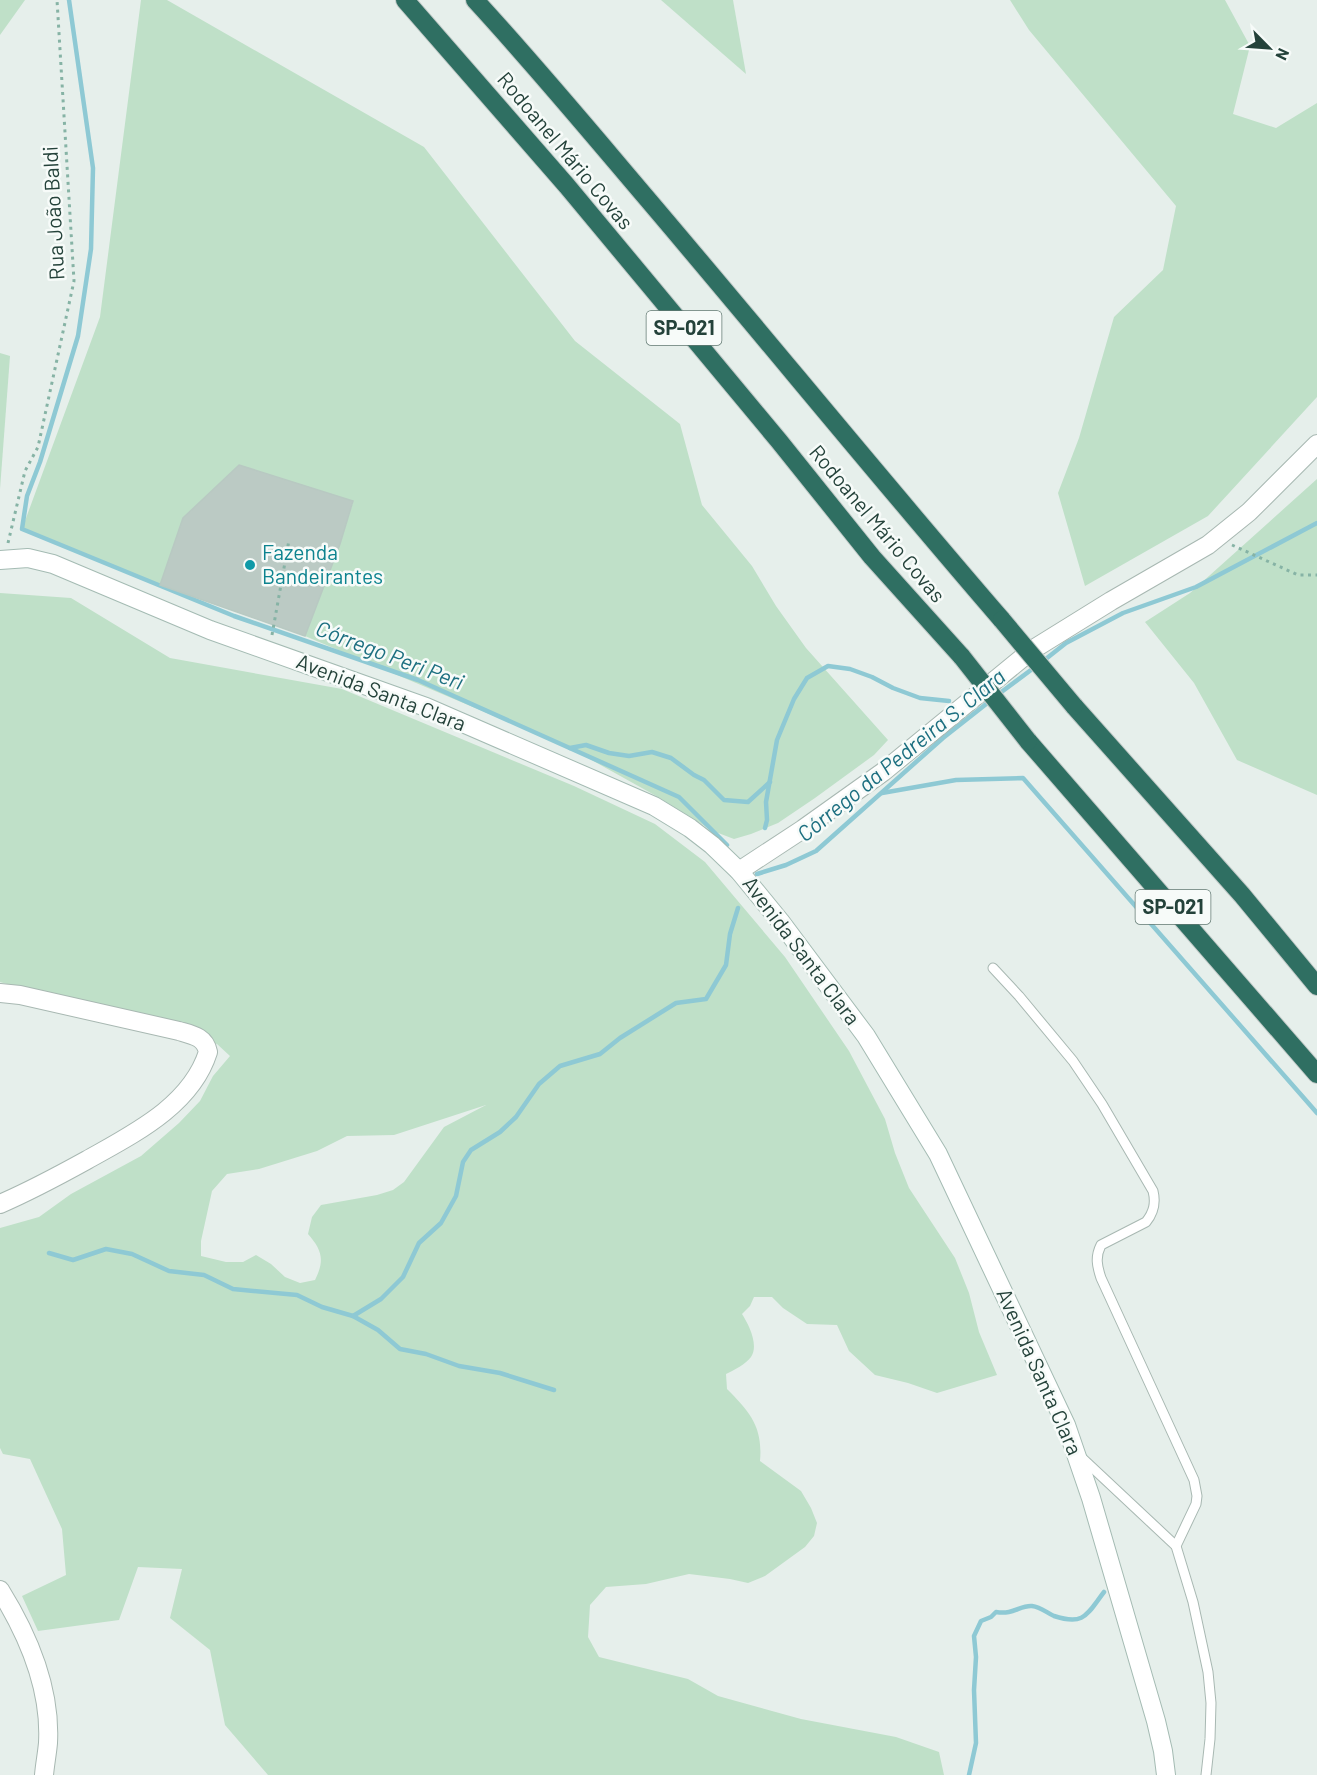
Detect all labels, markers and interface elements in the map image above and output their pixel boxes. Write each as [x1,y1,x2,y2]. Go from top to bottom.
north arrow [1239,18,1299,78]
text: N [1272,46,1294,63]
street label: Rodoanel Mário Covas [493,66,639,234]
street label: Rua João Baldi [37,145,68,281]
road number: SP-021 [646,311,722,345]
street label: Rodoanel Mário Covas [805,439,951,607]
place label: Fazenda Bandeirantes [262,539,383,588]
marker: Fazenda Bandeirantes [243,558,257,572]
water label: Córrego Peri Peri [313,614,469,694]
street label: Avenida Santa Clara [293,648,470,735]
water label: Córrego da Pedreira S. Clara [791,662,1010,846]
street label: Avenida Santa Clara [738,871,866,1029]
road number: SP-021 [1136,890,1210,924]
street label: Avenida Santa Clara [992,1284,1088,1458]

